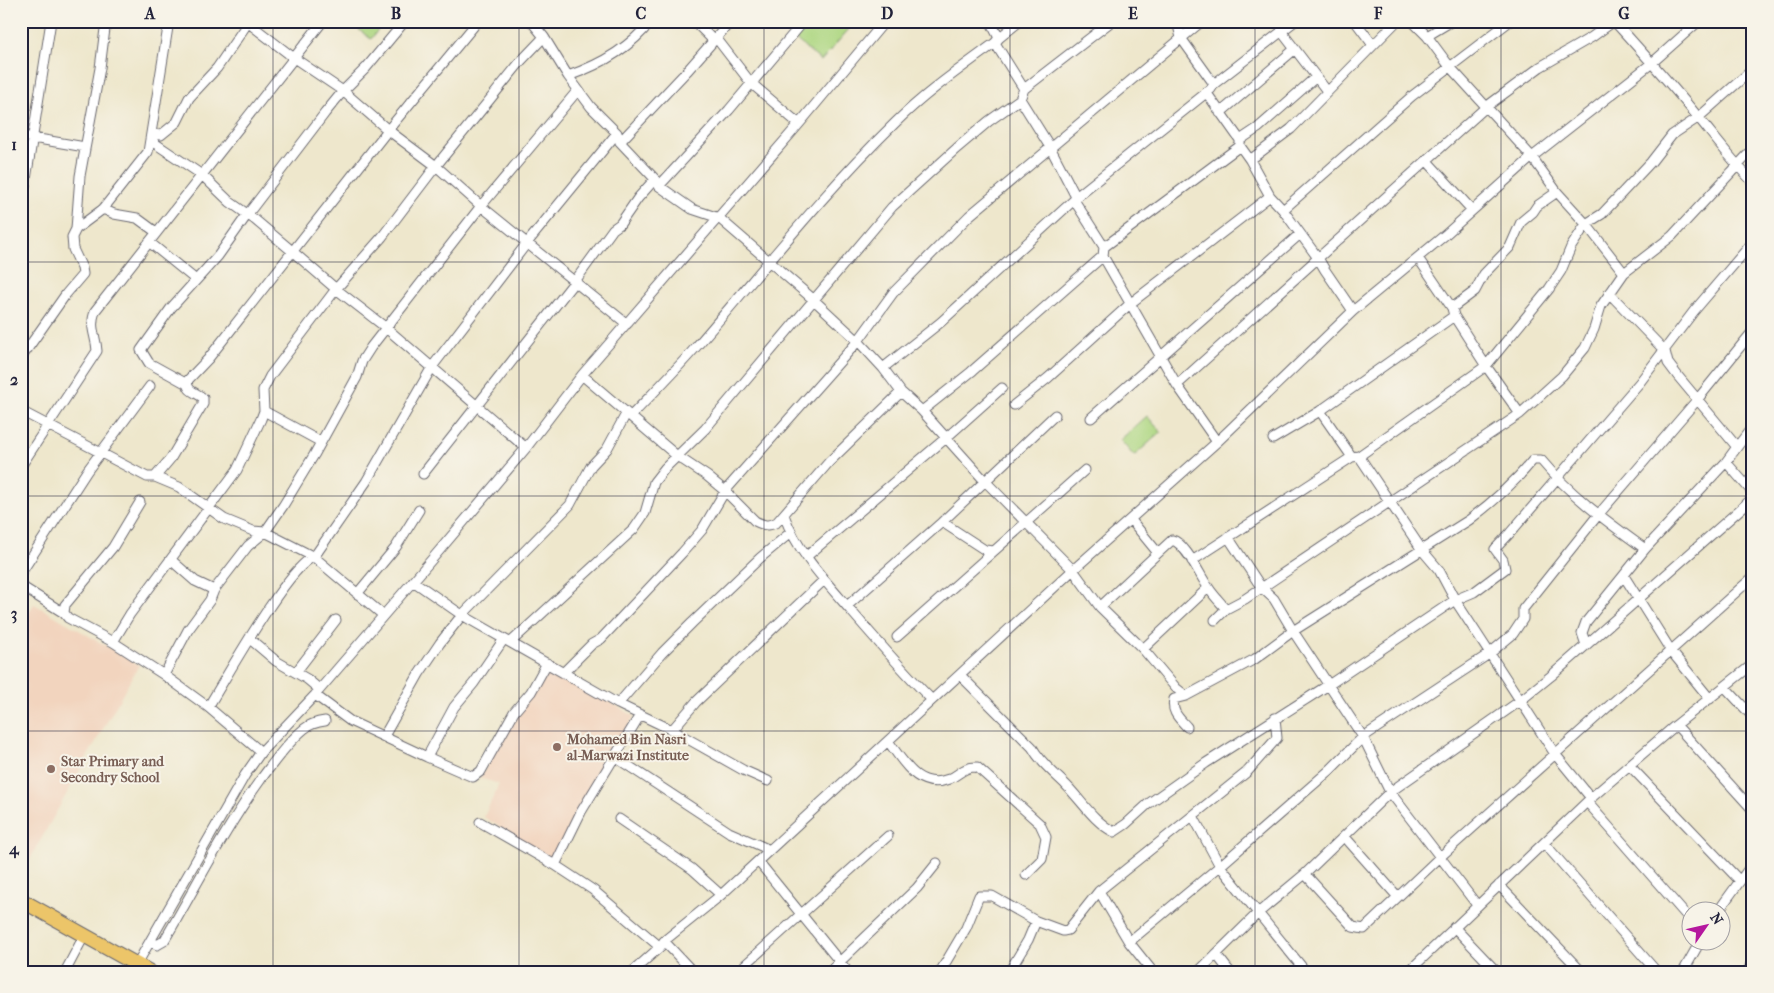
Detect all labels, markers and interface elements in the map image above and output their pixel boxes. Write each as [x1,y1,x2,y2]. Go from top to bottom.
text: A [144,4,156,23]
text: B [391,4,401,23]
text: C [636,4,647,23]
text: D [881,4,893,23]
text: E [1128,4,1138,23]
text: F [1373,4,1383,23]
text: G [1618,4,1630,23]
text: 1 [11,135,17,154]
text: 2 [10,370,18,389]
text: 3 [11,604,17,624]
place label: Mohamed Bin Nasri al-Marwazi Institute [566,731,689,764]
marker: Mohamed Bin Nasri al-Marwazi Institute [551,741,563,753]
place label: Star Primary and Secondry School [61,753,165,786]
marker: Star Primary and Secondry School [45,763,57,775]
text: 4 [8,839,20,859]
north arrow [1682,900,1732,950]
text: N [1706,910,1727,928]

